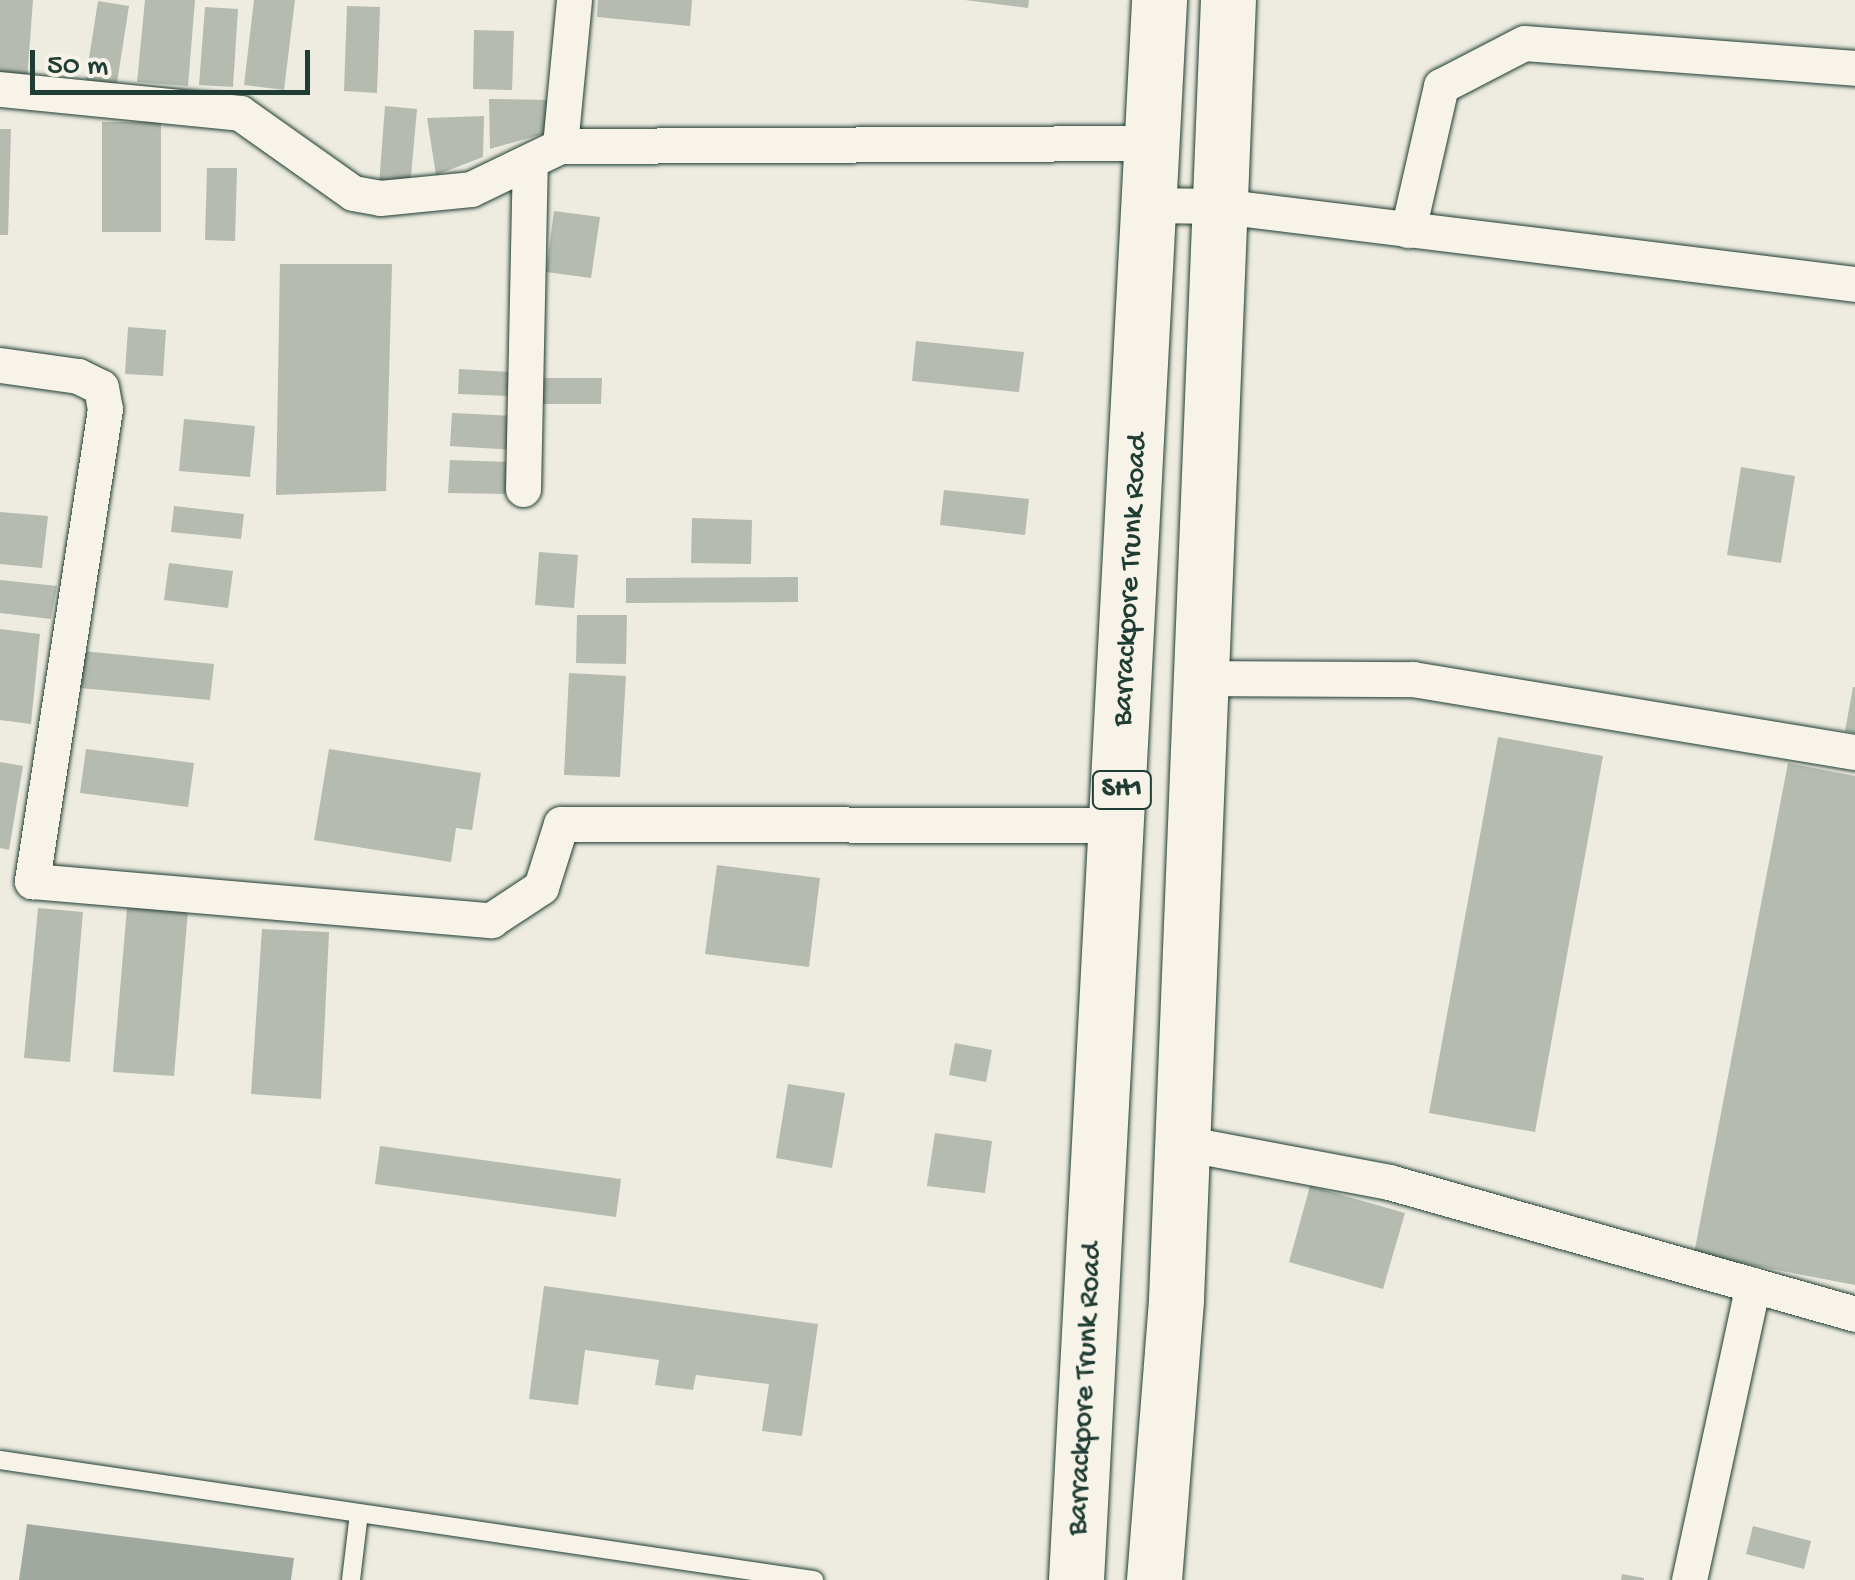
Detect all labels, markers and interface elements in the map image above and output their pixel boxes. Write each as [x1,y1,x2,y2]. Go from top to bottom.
scale bar [35,30,315,92]
text: 50 m [47,50,108,85]
street label: Barrackpore Trunk Road [1106,433,1158,727]
road number: SH1 [1090,767,1154,813]
street label: Barrackpore Trunk Road [1061,1242,1113,1536]

